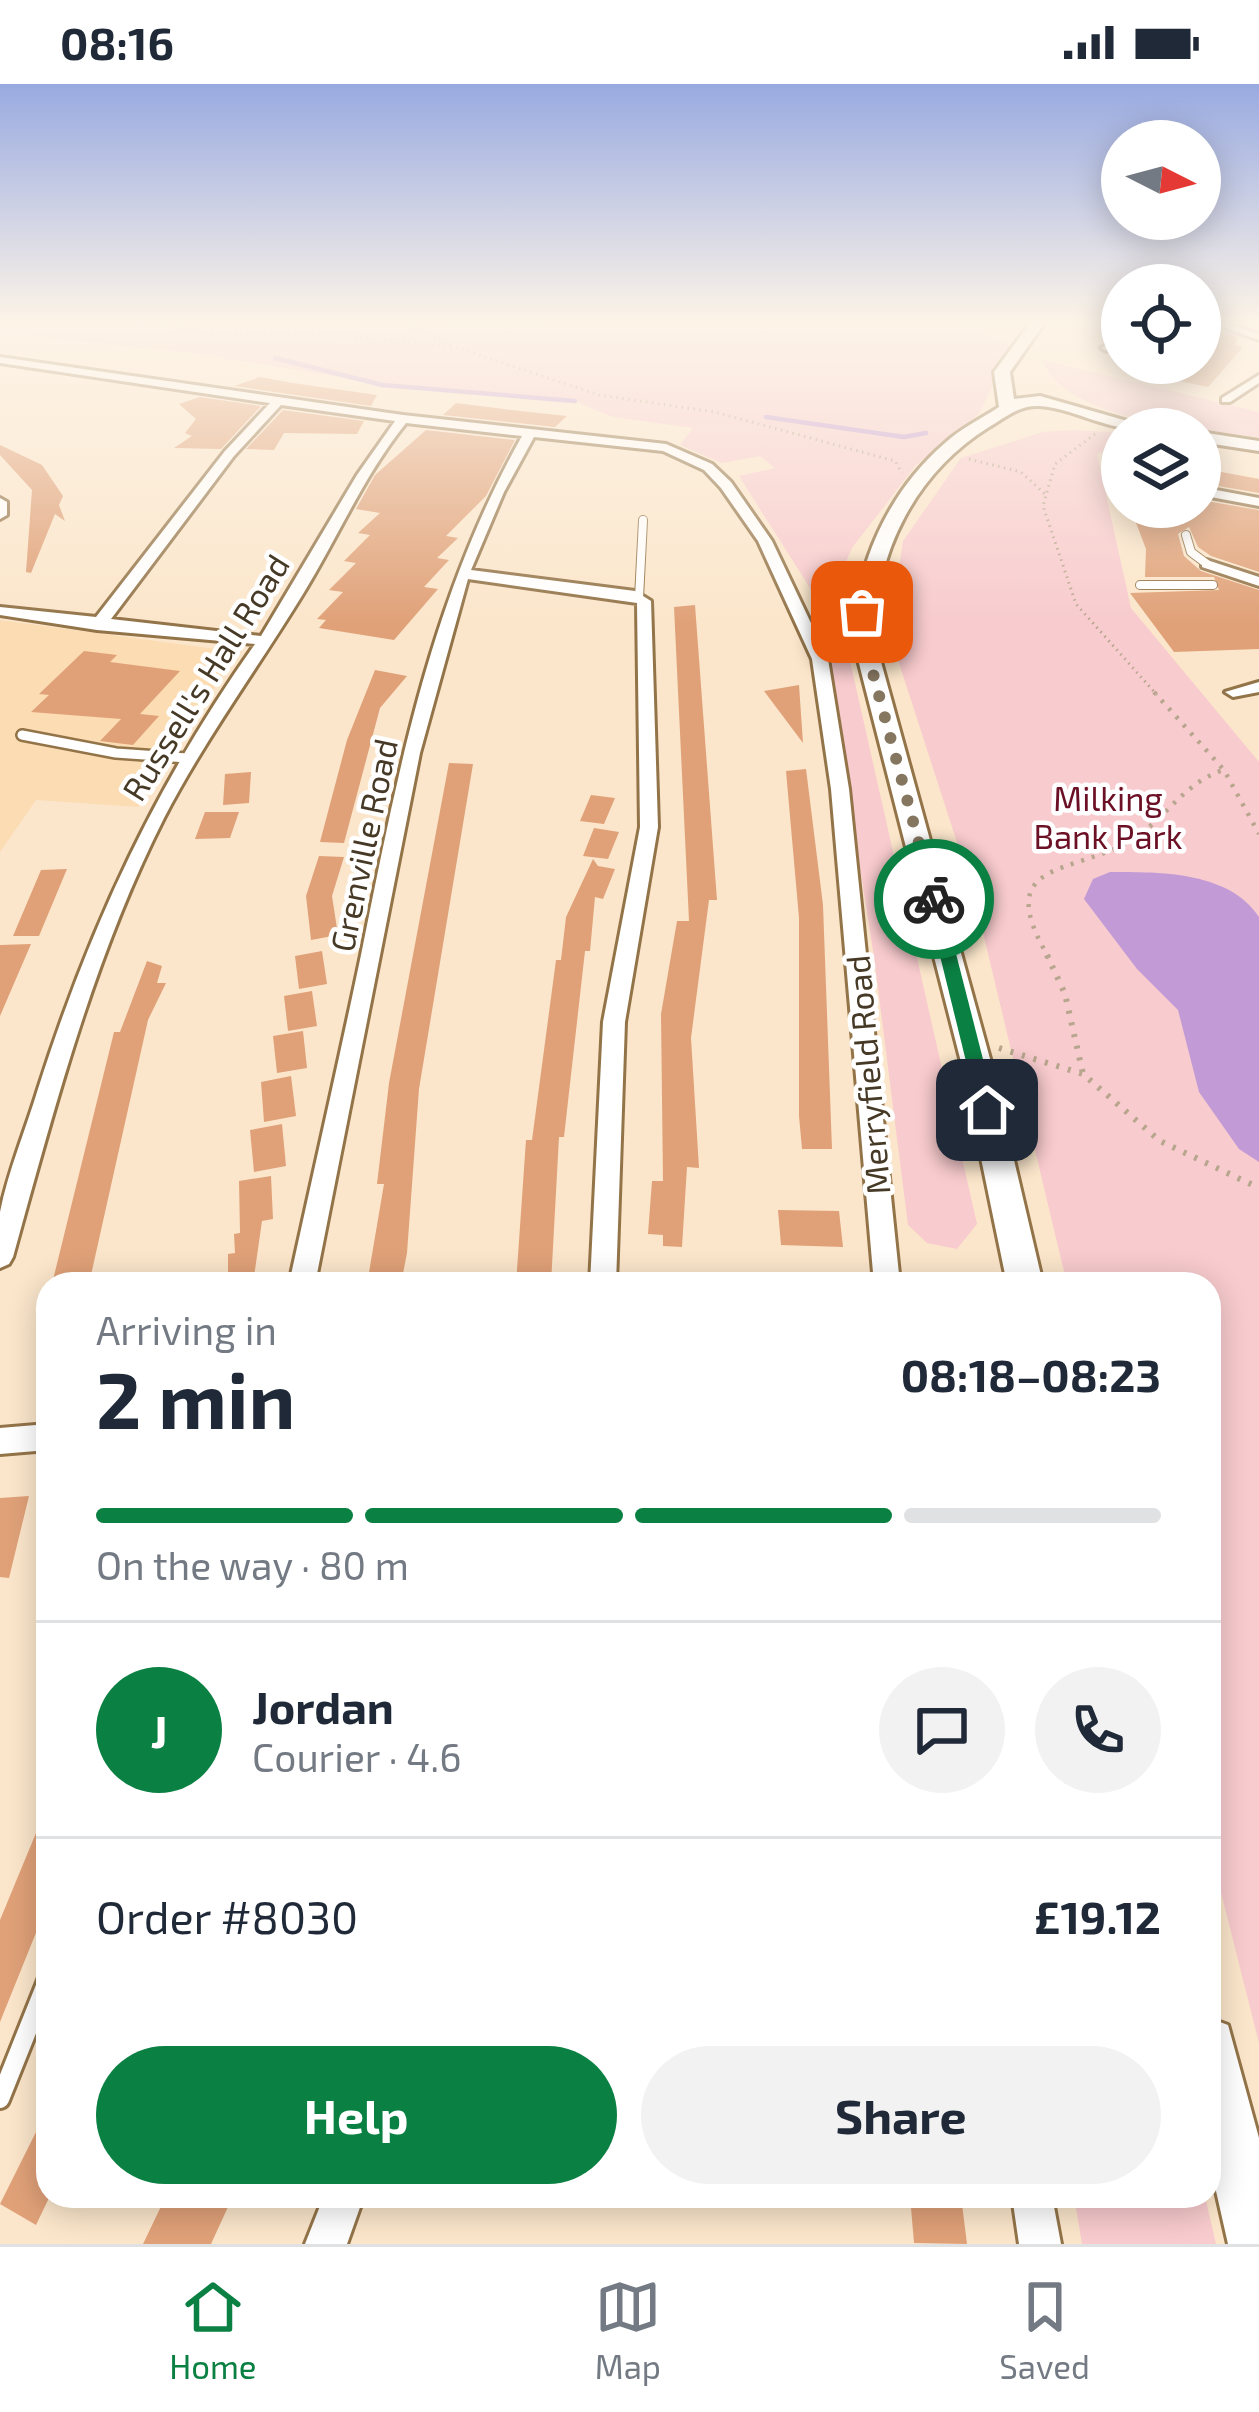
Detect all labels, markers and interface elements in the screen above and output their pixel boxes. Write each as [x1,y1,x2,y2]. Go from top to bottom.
text: 08:16 [60,15,174,69]
north arrow [1101,120,1221,240]
map controls [1101,120,1221,528]
button: locate [1101,264,1221,384]
button: layers [1101,408,1221,528]
street label: Russell's Hall Road [113,547,297,807]
pin [811,561,913,663]
icon: bag [829,579,895,645]
street label: Grenville Road [321,735,405,955]
park label: Milking Bank Park [1033,778,1183,856]
courier [874,839,994,959]
icon: bike [901,866,967,932]
street label: Merryfield Road [837,954,897,1196]
pin [936,1059,1038,1161]
icon: home [954,1077,1020,1143]
text: Arriving in [96,1306,277,1353]
text: 08:18–08:23 [901,1347,1161,1401]
text: 2 min [96,1351,295,1445]
text: On the way · 80 m [96,1541,409,1588]
button: chat [879,1667,1005,1793]
button: phone [1035,1667,1161,1793]
text: Jordan [252,1679,394,1733]
text: J [151,1703,167,1757]
text: Courier · 4.6 [252,1733,462,1780]
text: Order #8030 [96,1889,358,1943]
text: £19.12 [1034,1889,1161,1943]
button: Help [96,2046,617,2184]
button: Share [641,2046,1161,2184]
tab: Home [169,2274,257,2386]
tab: Map [595,2274,661,2386]
tab: Saved [999,2274,1090,2386]

